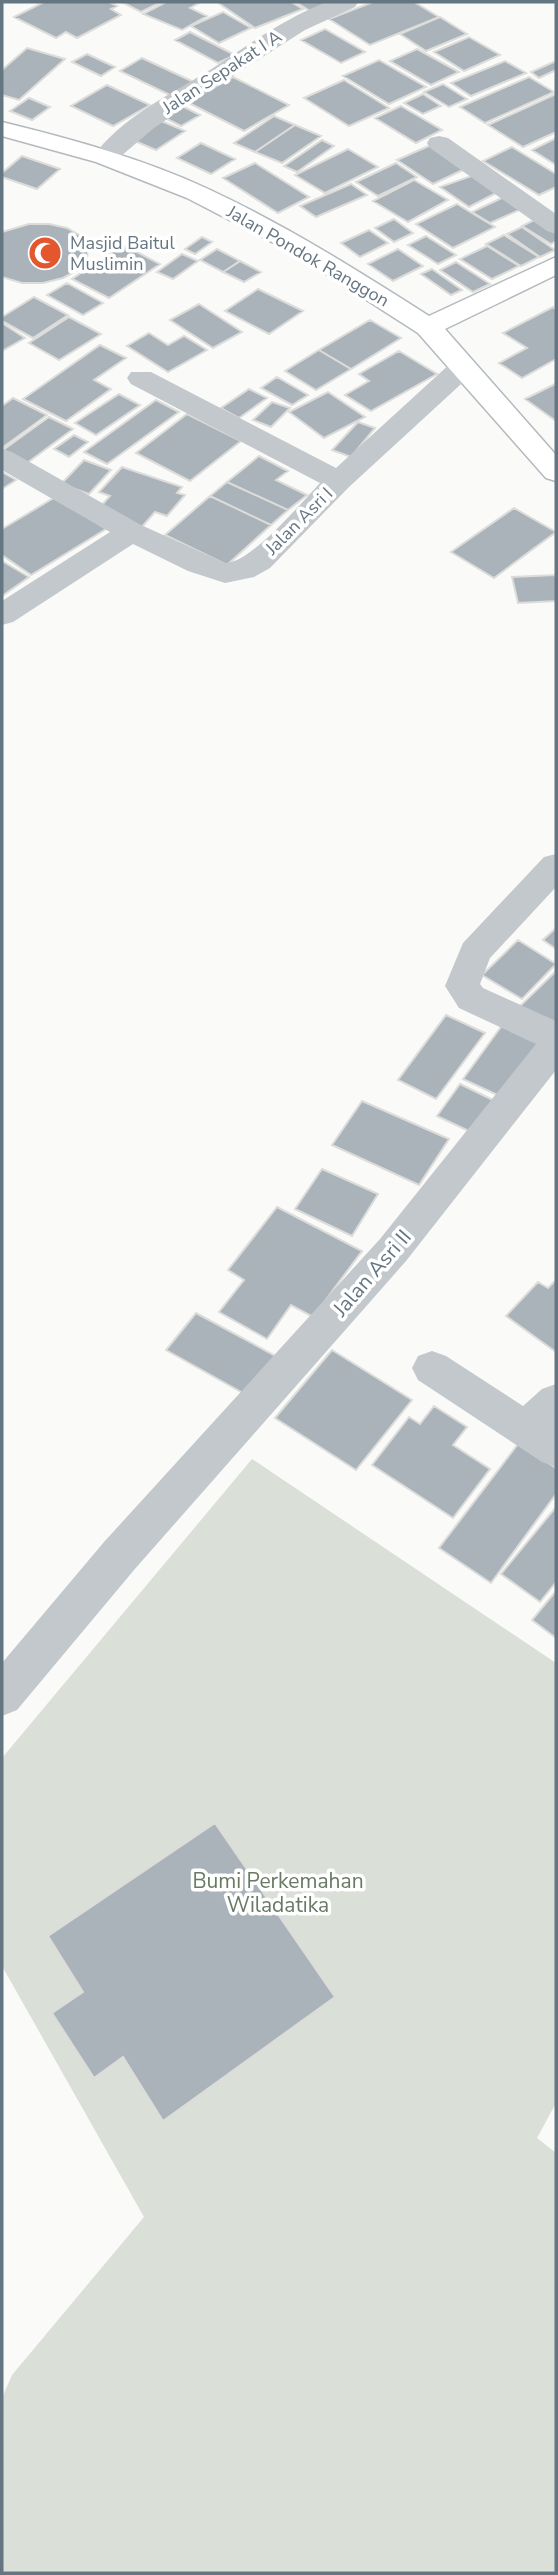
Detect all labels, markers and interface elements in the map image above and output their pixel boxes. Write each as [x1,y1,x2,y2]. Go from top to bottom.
street label: Jalan Sepakat I A [157,24,286,120]
street label: Jalan Pondok Ranggon [222,199,393,312]
place label: Masjid Baitul Muslimin [70,231,175,276]
mosque icon: Masjid Baitul Muslimin [26,234,64,272]
street label: Jalan Asri I [259,482,338,561]
street label: Jalan Asri II [326,1224,417,1323]
park label: Bumi Perkemahan Wiladatika [192,1867,364,1919]

